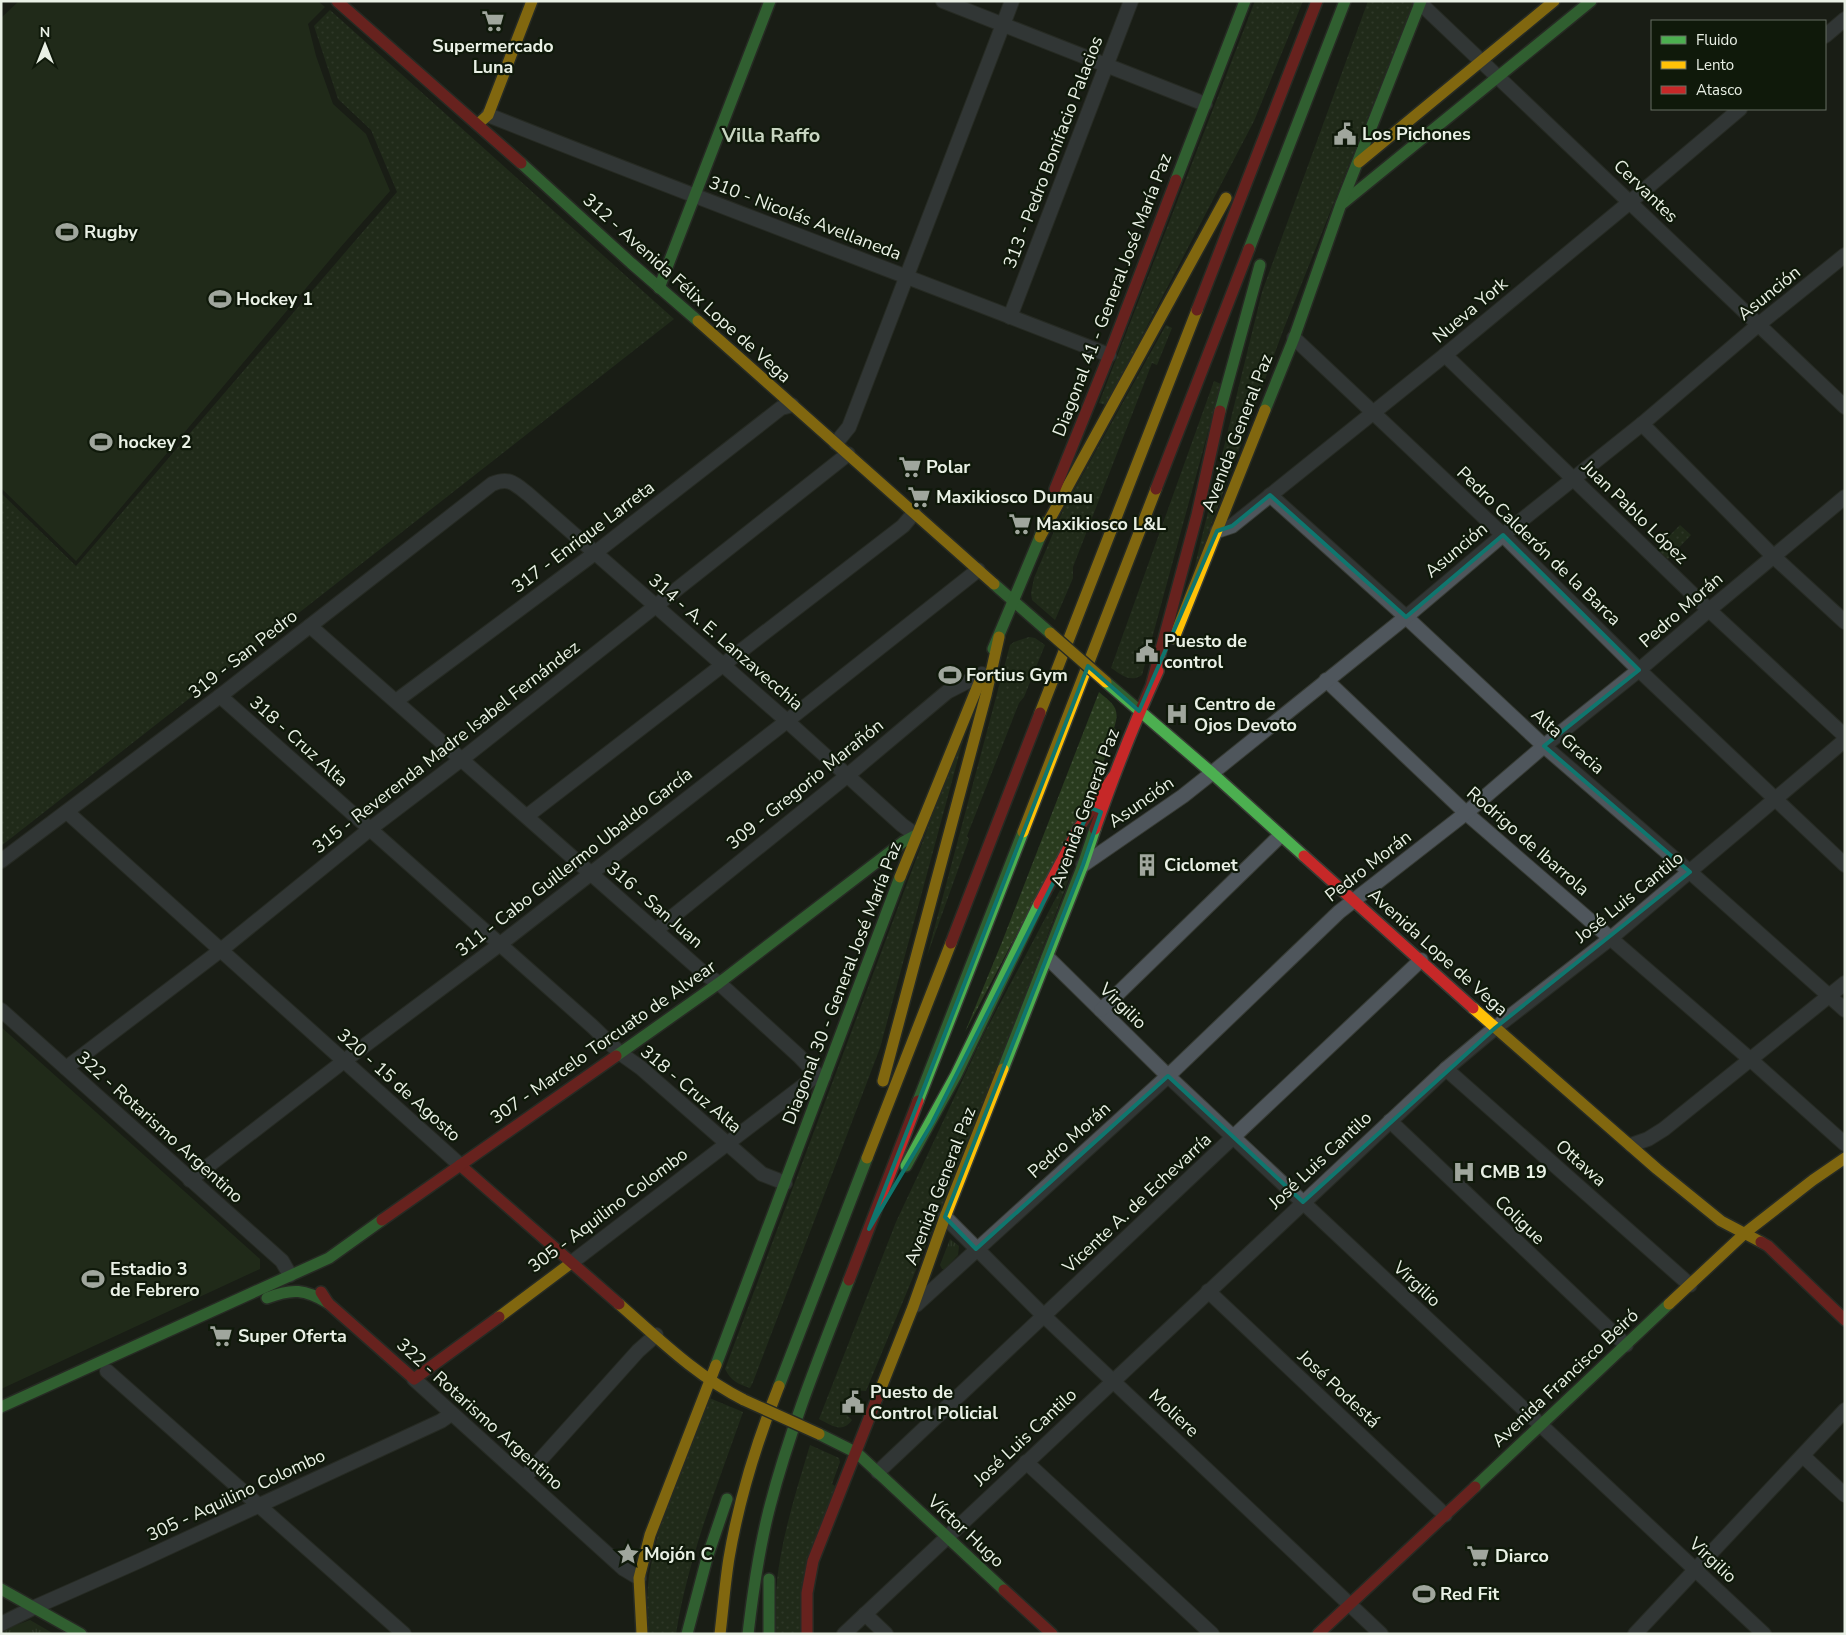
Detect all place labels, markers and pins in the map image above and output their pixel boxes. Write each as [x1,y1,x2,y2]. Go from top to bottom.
supermarket icon: Supermercado Luna [480,8,506,34]
place label: Supermercado Luna [432,34,554,79]
public building icon: Los Pichones [1332,121,1358,147]
place label: Los Pichones [1362,122,1471,146]
sports icon: Rugby [54,219,80,245]
place label: Rugby [84,220,138,244]
sports icon: Hockey 1 [207,286,233,312]
place label: Hockey 1 [236,287,313,311]
sports icon: hockey 2 [88,429,114,455]
place label: hockey 2 [118,430,192,454]
supermarket icon: Polar [897,454,923,480]
place label: Polar [926,455,970,479]
supermarket icon: Maxikiosco Dumau [906,484,932,510]
place label: Maxikiosco Dumau [936,485,1093,509]
supermarket icon: Maxikiosco L&L [1007,511,1033,537]
place label: Maxikiosco L&L [1036,512,1166,536]
place label: Puesto de control [1164,629,1247,674]
public building icon: Puesto de control [1134,638,1160,664]
sports icon: Fortius Gym [937,662,963,688]
place label: Fortius Gym [966,663,1068,687]
place label: Centro de Ojos Devoto [1194,692,1297,737]
hospital icon: Centro de Ojos Devoto [1164,701,1190,727]
building icon: Ciclomet [1134,852,1160,878]
place label: Ciclomet [1164,853,1238,877]
hospital icon: CMB 19 [1451,1159,1477,1185]
place label: CMB 19 [1480,1160,1547,1184]
place label: Estadio 3 de Febrero [110,1257,200,1302]
sports icon: Estadio 3 de Febrero [80,1266,106,1292]
supermarket icon: Super Oferta [208,1323,234,1349]
place label: Super Oferta [238,1324,347,1348]
place label: Puesto de Control Policial [870,1380,998,1425]
public building icon: Puesto de Control Policial [840,1389,866,1415]
place icon: Mojón C [615,1541,641,1567]
place label: Mojón C [644,1542,713,1566]
supermarket icon: Diarco [1465,1543,1491,1569]
place label: Diarco [1495,1544,1549,1568]
sports icon: Red Fit [1411,1581,1437,1607]
place label: Red Fit [1440,1582,1499,1606]

